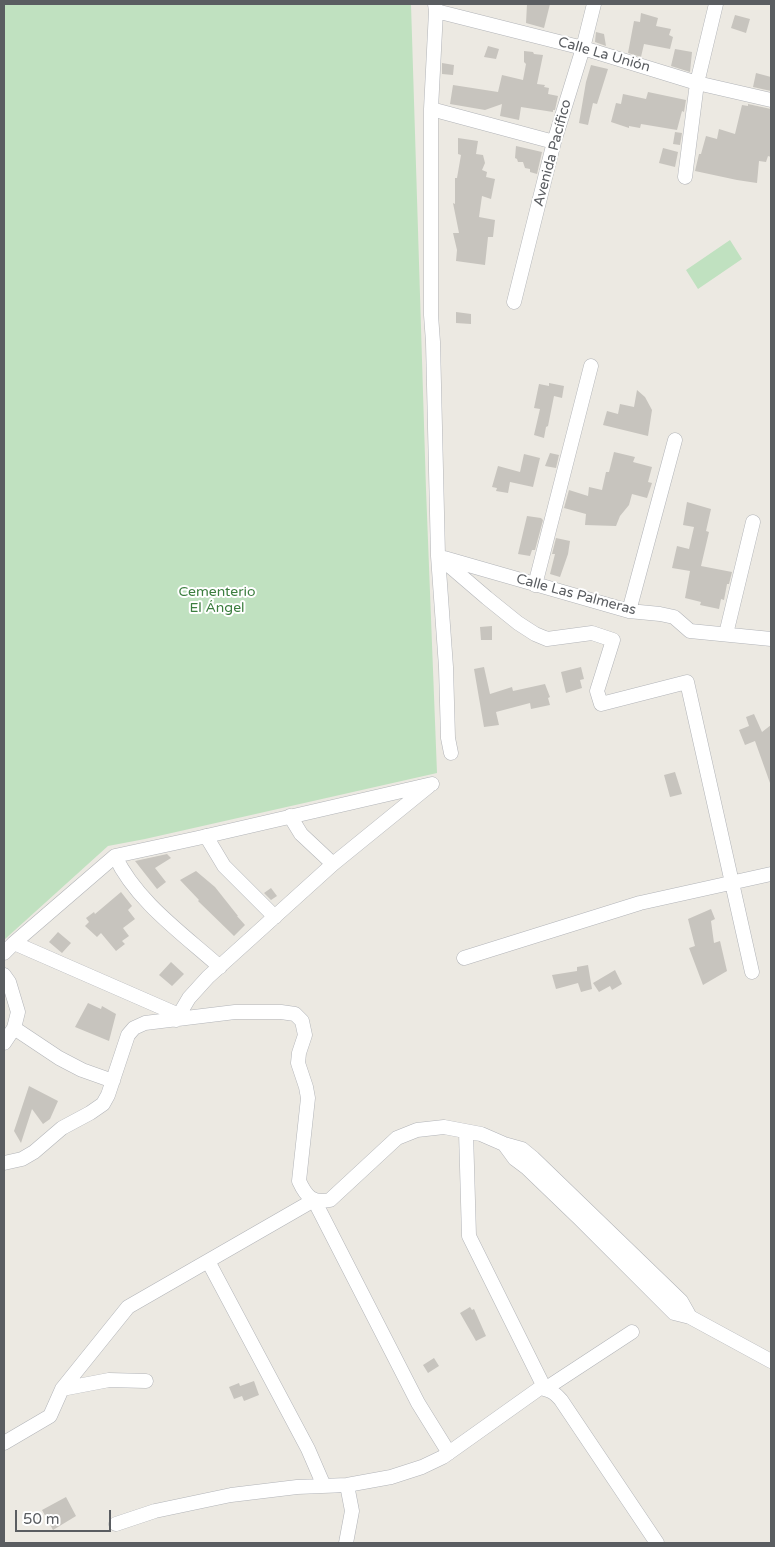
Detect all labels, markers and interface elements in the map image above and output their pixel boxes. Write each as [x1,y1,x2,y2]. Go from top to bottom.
street label: Calle La Unión [556,34,652,76]
street label: Avenida Pacífico [531,98,575,208]
street label: Calle Las Palmeras [514,571,638,619]
park label: Cementerio El Ángel [178,584,256,616]
scale bar [18,1500,114,1532]
text: 50 m [23,1510,60,1528]

